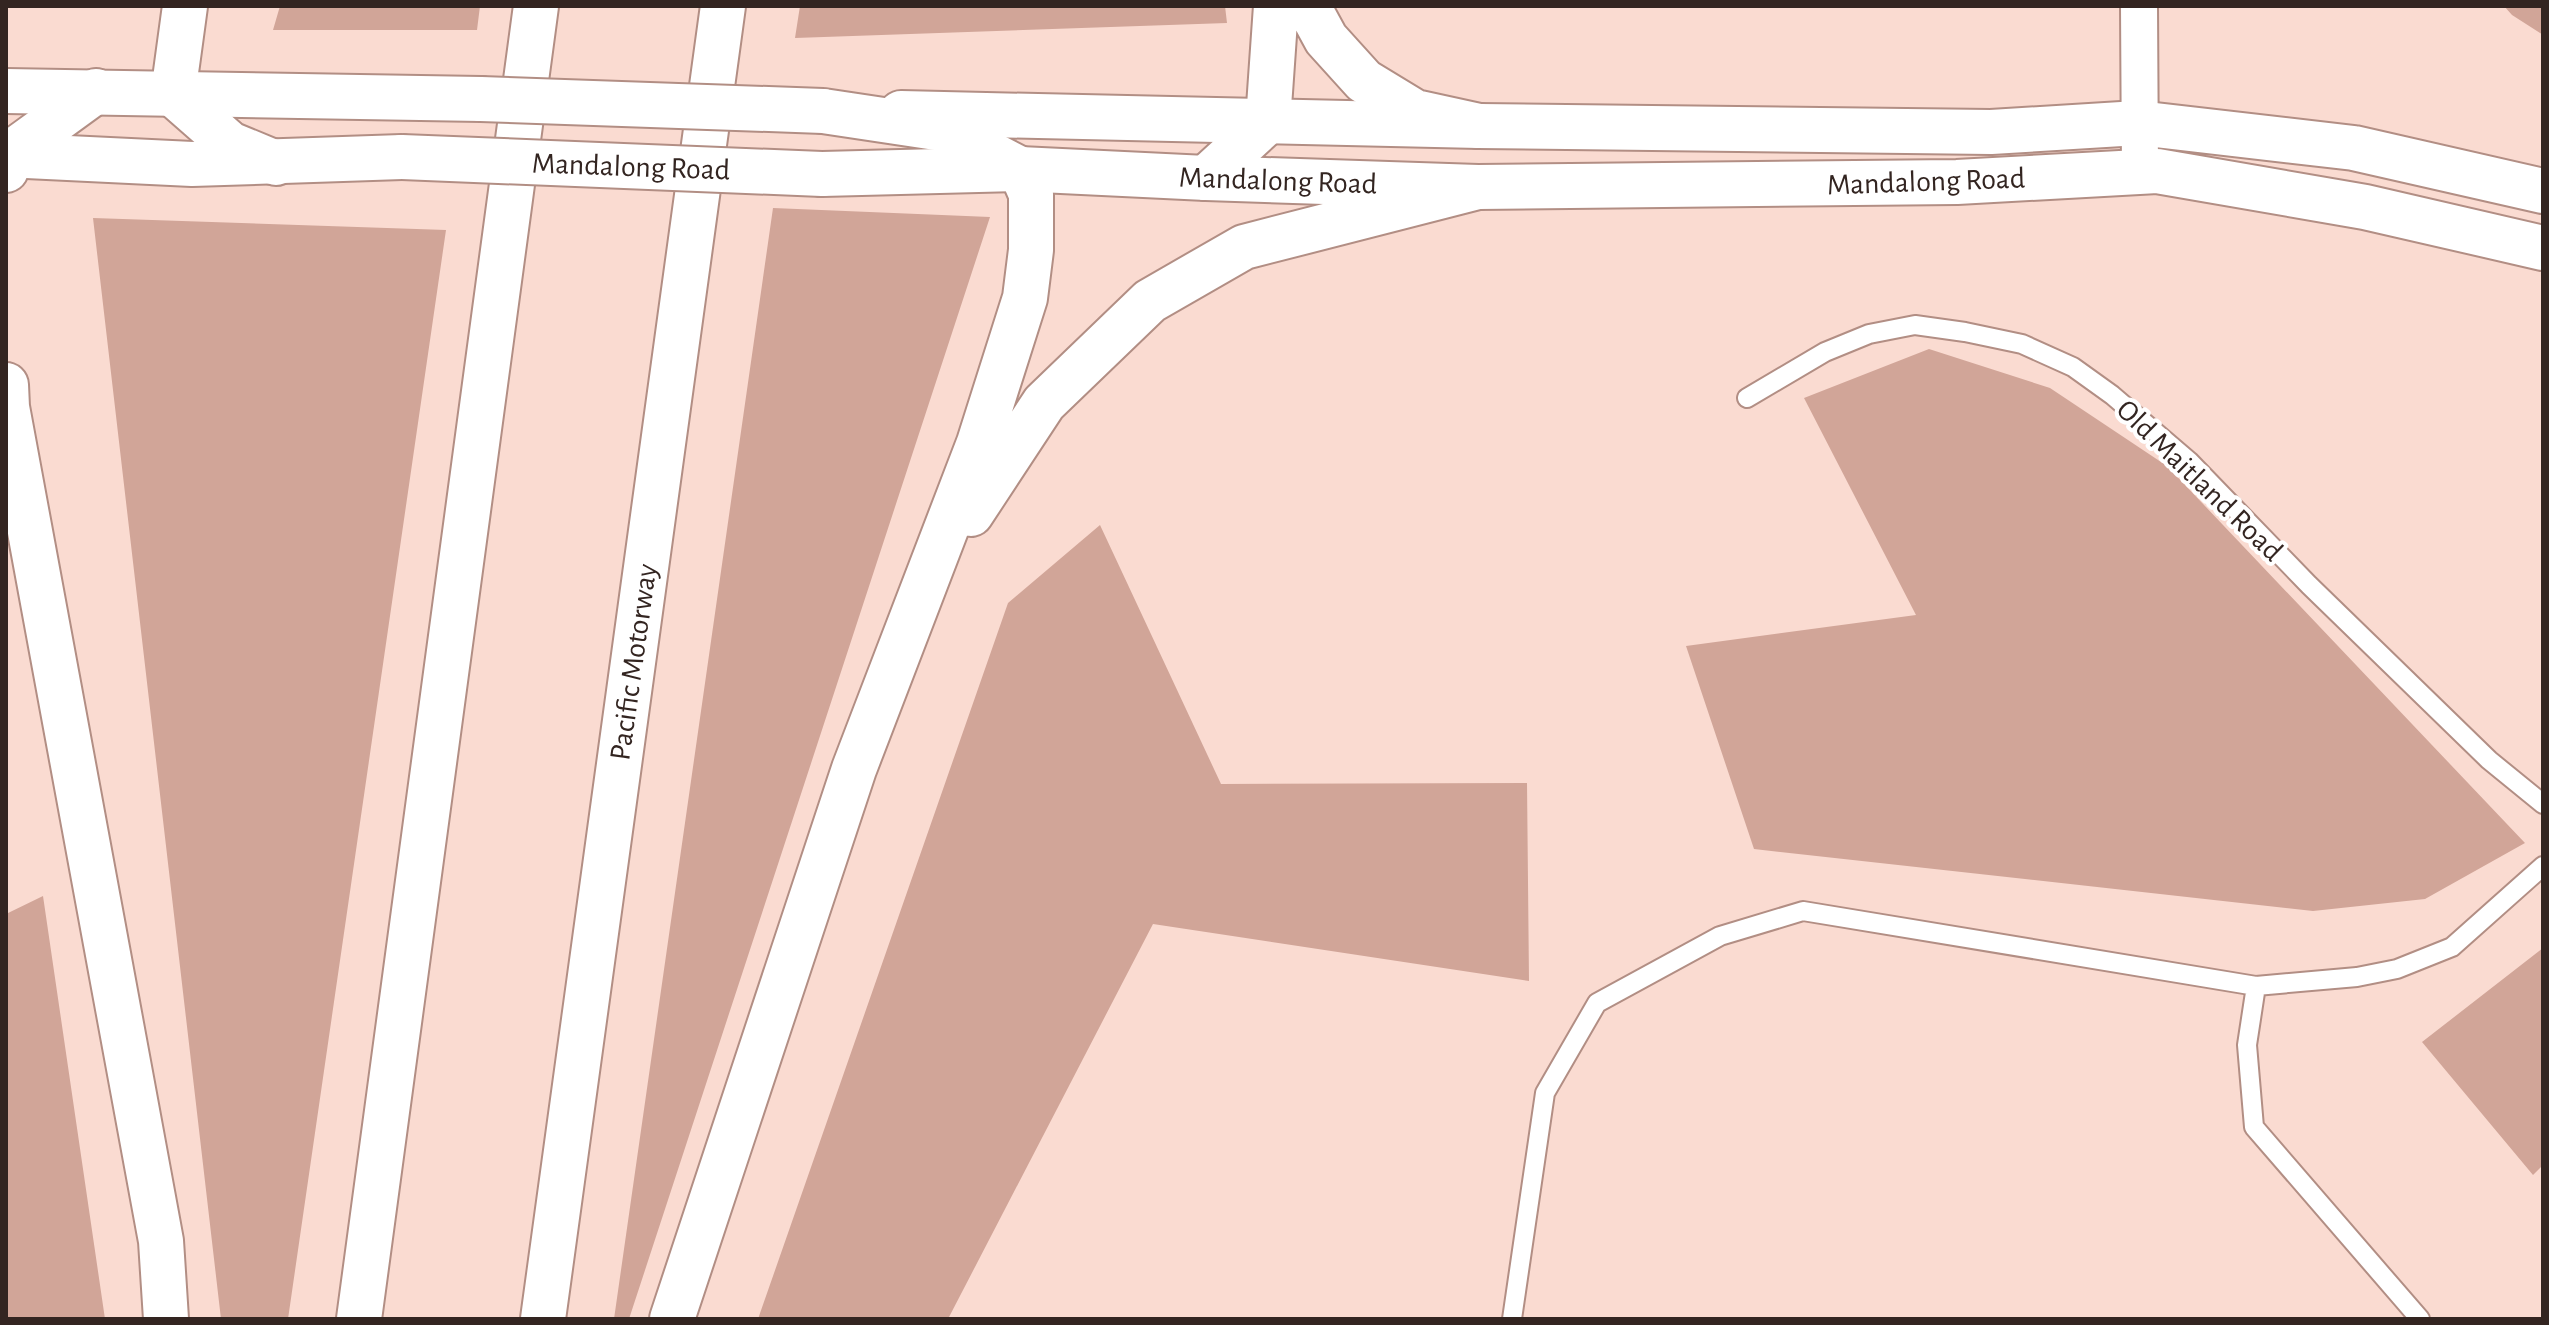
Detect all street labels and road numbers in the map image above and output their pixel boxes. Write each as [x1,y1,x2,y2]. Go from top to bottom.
street label: Mandalong Road [531,149,731,185]
street label: Mandalong Road [1178,163,1378,199]
street label: Mandalong Road [1826,164,2026,200]
street label: Old Maitland Road [2111,394,2288,567]
street label: Pacific Motorway [605,562,663,762]

